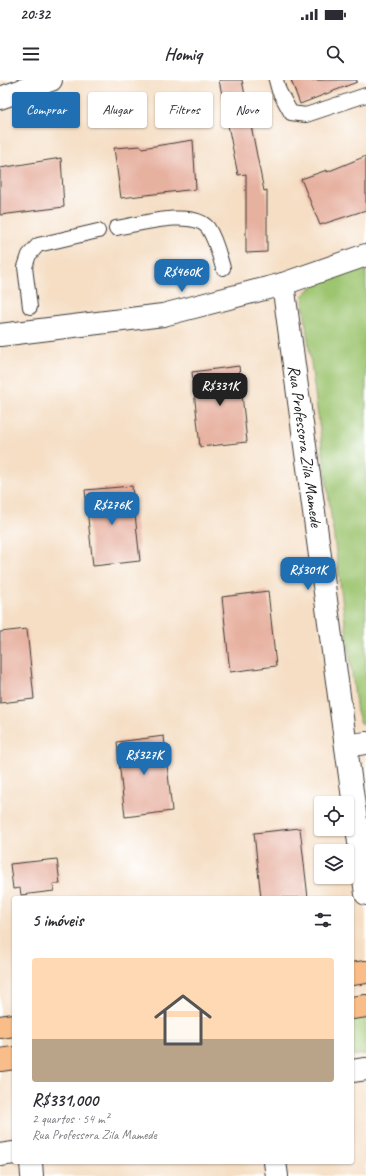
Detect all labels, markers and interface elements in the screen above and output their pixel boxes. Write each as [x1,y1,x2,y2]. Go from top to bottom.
text: 20:32 [20,5,50,24]
icon: menu [20,43,42,65]
text: Homiq [164,43,202,65]
icon: search [324,43,346,65]
chip: Comprar [12,92,80,128]
chip: Alugar [88,92,147,128]
chip: Filtros [155,92,213,128]
chip: Novo [221,92,272,128]
pin: R$460K [149,259,215,293]
text: R$460K [163,264,201,280]
street label: Rua Professora Zila Mamede [283,364,327,530]
pin: R$331K [187,373,253,407]
text: R$331K [201,378,239,394]
pin: R$276K [79,492,145,526]
text: R$276K [93,497,131,513]
pin: R$301K [275,557,341,591]
text: R$301K [289,562,327,578]
pin: R$327K [111,742,177,776]
text: R$327K [125,747,163,763]
map controls [314,796,354,884]
button: locate [314,796,354,836]
button: layers [314,844,354,884]
icon: filters [312,909,334,931]
text: 5 imóveis [32,910,83,931]
icon: home [147,984,219,1056]
text: R$331,000 [32,1090,98,1111]
text: 2 quartos · 54 m² [32,1111,109,1127]
text: Rua Professora Zila Mamede [32,1127,157,1143]

